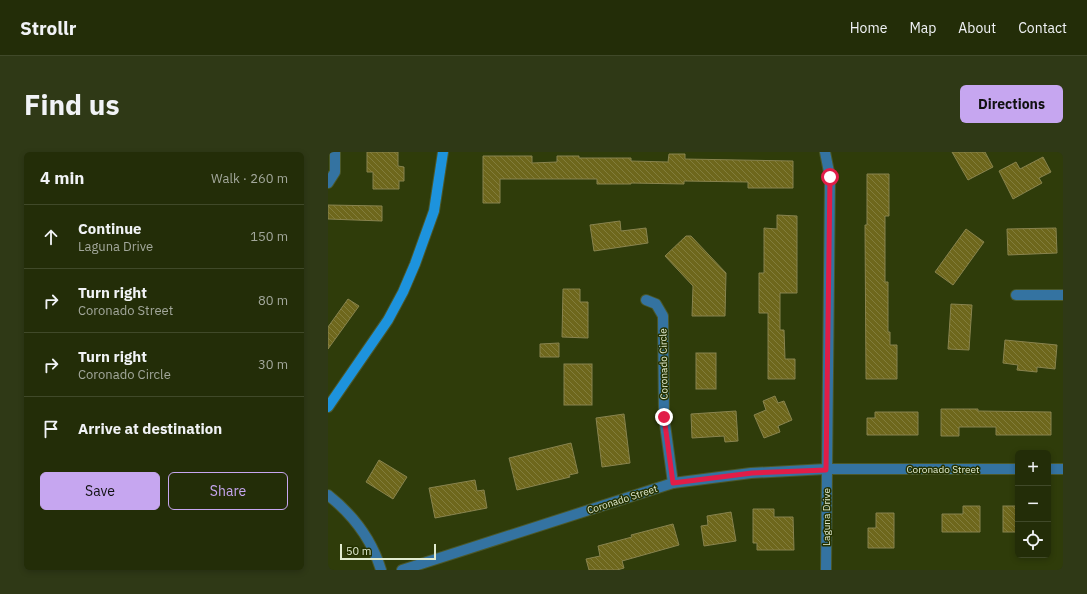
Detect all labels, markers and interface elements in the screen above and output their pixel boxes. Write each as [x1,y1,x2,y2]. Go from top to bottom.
text: Strollr [20,16,76,40]
text: Home [850,19,887,37]
text: Map [909,19,936,37]
text: About [958,19,996,37]
text: Contact [1018,19,1067,37]
button: Directions [960,85,1063,123]
text: Find us [24,86,120,123]
text: 4 min [40,167,84,189]
route start [821,168,839,186]
text: Walk · 260 m [211,170,288,187]
text: Continue [78,219,142,238]
icon: ahead [40,226,62,248]
text: 150 m [250,228,288,245]
text: Laguna Drive [78,238,153,255]
text: Turn right [78,283,147,302]
icon: right [40,290,62,312]
text: 80 m [258,292,288,309]
text: Coronado Street [78,302,173,319]
street label: Coronado Circle [656,328,671,400]
text: Turn right [78,347,147,366]
icon: right [40,354,62,376]
text: 30 m [258,356,288,373]
text: Coronado Circle [78,366,171,383]
route end [655,408,673,426]
icon: arrive [40,418,62,440]
text: Arrive at destination [78,419,222,438]
map controls [1015,450,1051,558]
button: + [1015,450,1051,486]
street label: Coronado Street [906,463,980,476]
button: Save [40,472,160,510]
button: Share [168,472,288,510]
street label: Coronado Street [585,482,659,517]
button: − [1015,486,1051,522]
street label: Laguna Drive [820,488,833,546]
button: locate [1015,522,1051,558]
scale bar [340,542,436,561]
text: 50 m [346,544,371,558]

